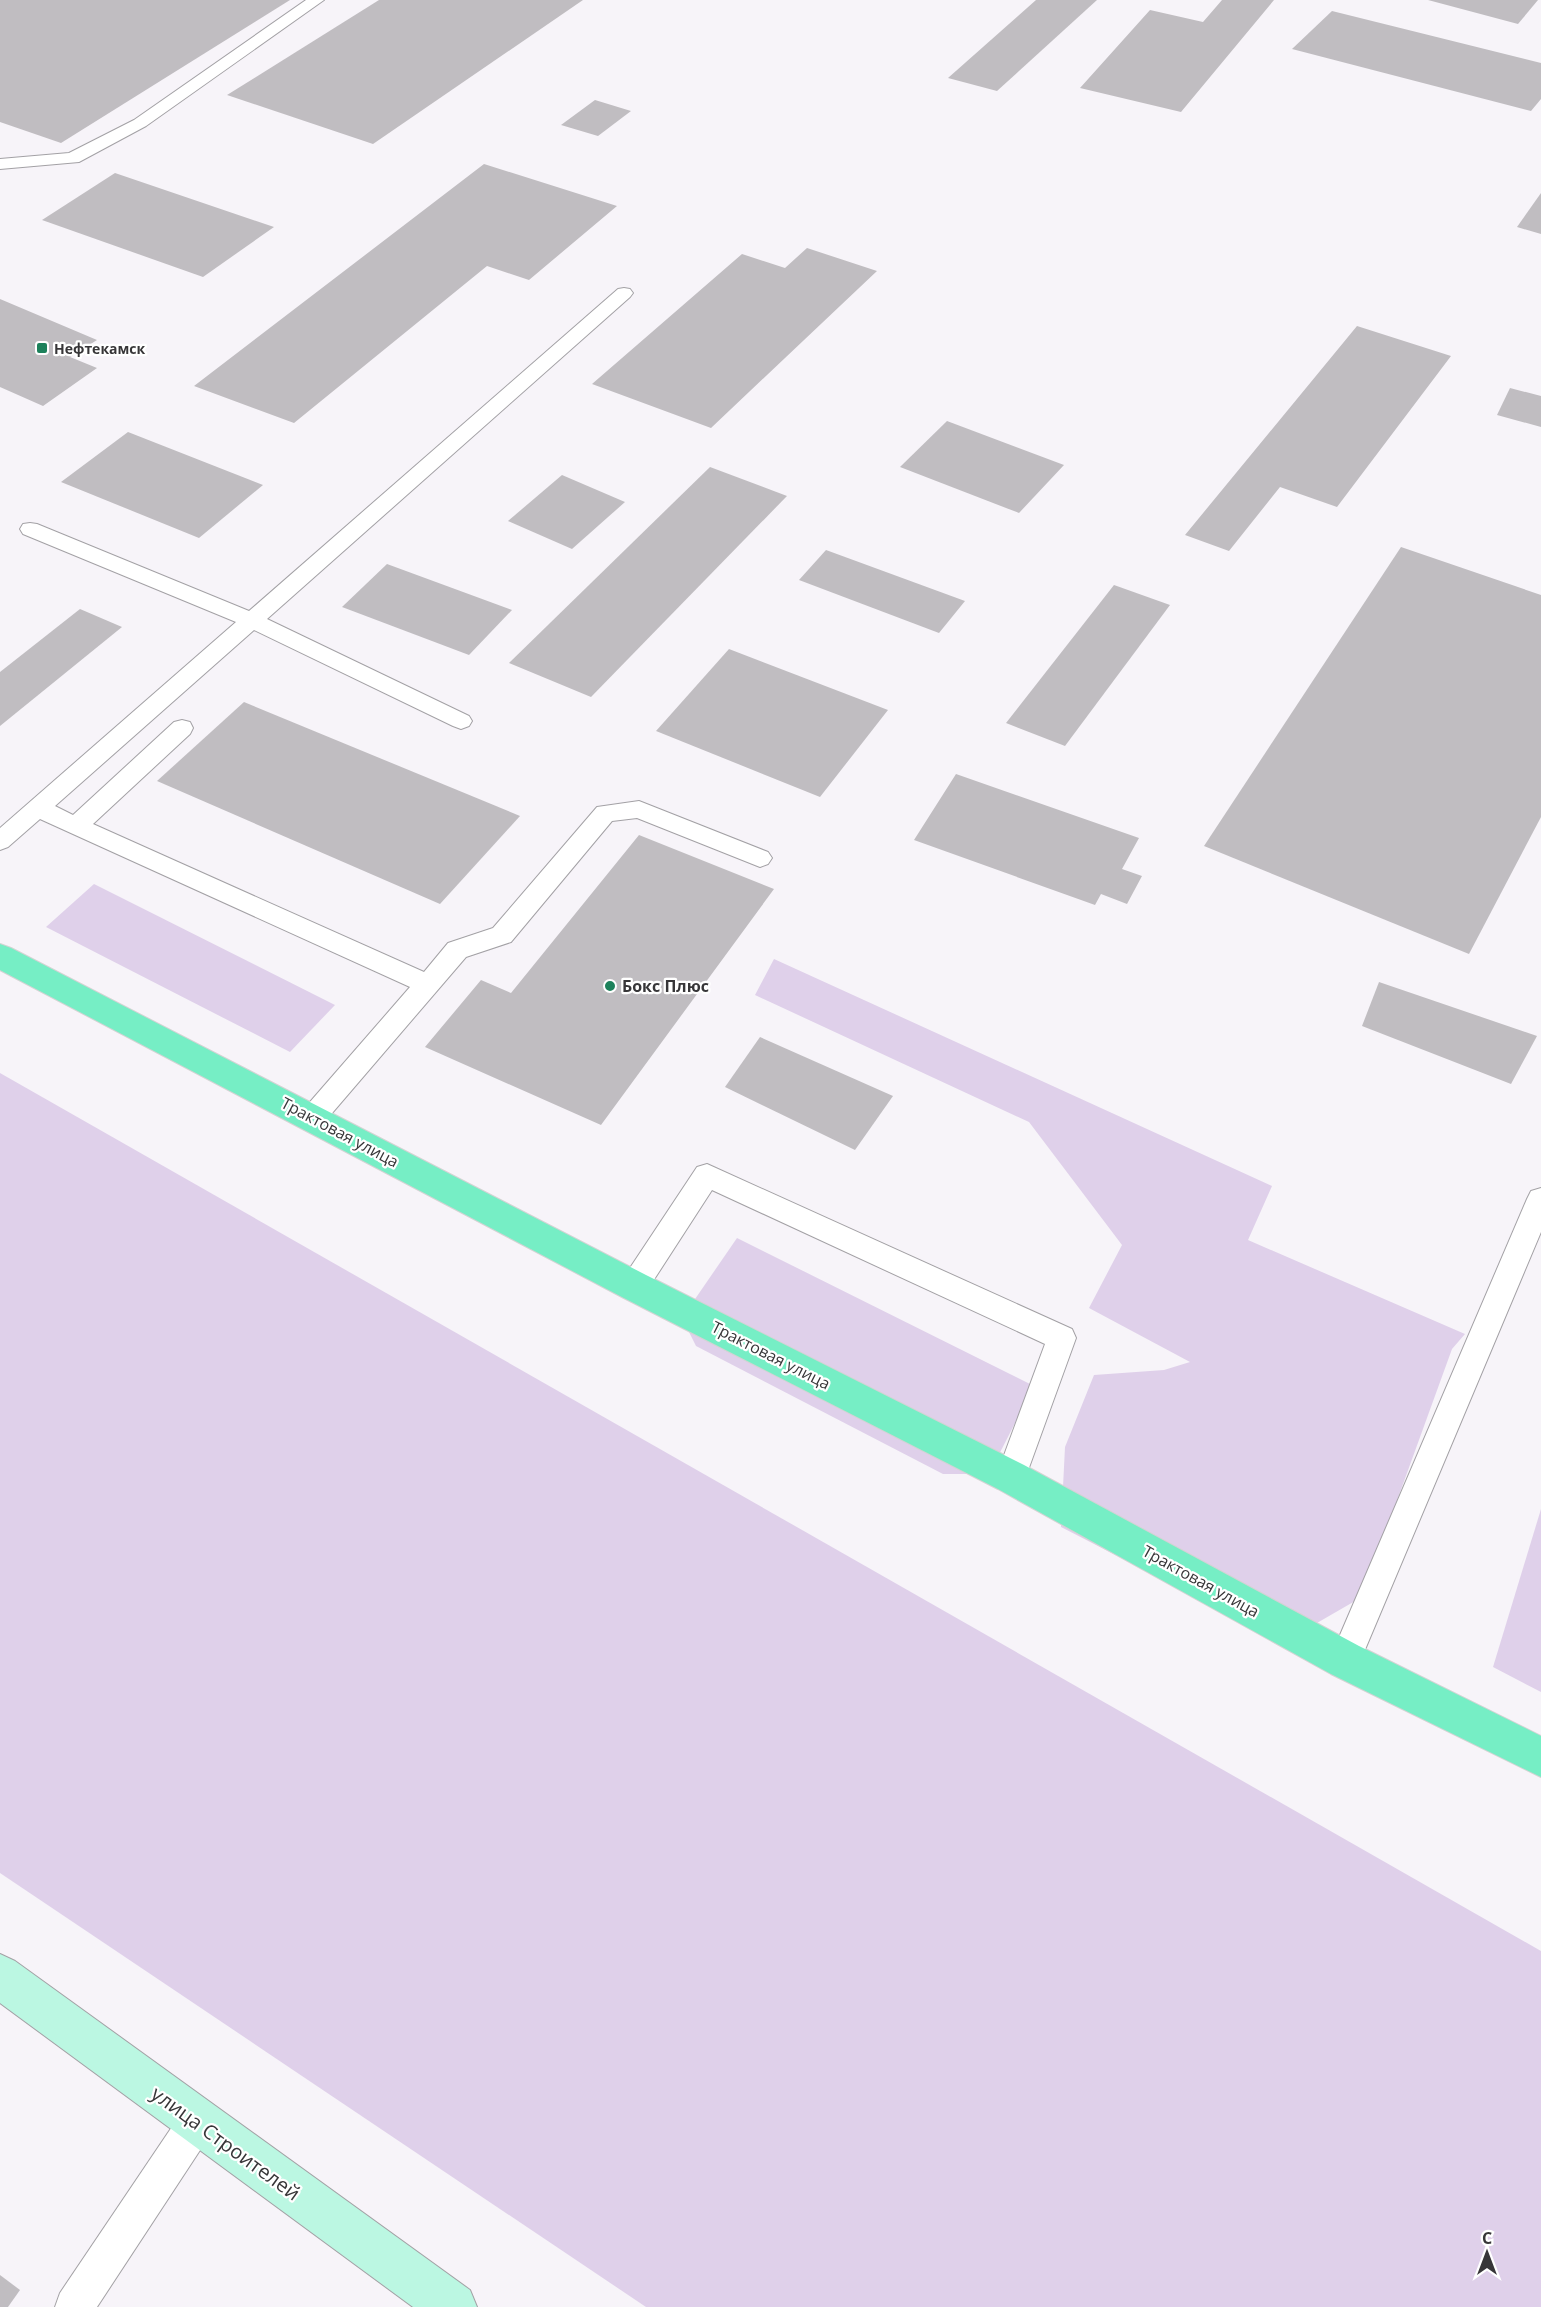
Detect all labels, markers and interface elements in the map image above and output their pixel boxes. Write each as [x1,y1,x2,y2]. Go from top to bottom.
place label: Нефтекамск [54,339,146,358]
marker: Нефтекамск [35,341,49,355]
place label: Бокс Плюс [622,975,709,997]
marker: Бокс Плюс [603,979,617,993]
street label: Трактовая улица [277,1092,403,1172]
street label: Трактовая улица [708,1316,834,1394]
street label: Трактовая улица [1139,1540,1263,1622]
street label: улица Строителей [146,2080,306,2206]
north arrow [1457,2223,1517,2283]
text: С [1482,2227,1492,2249]

